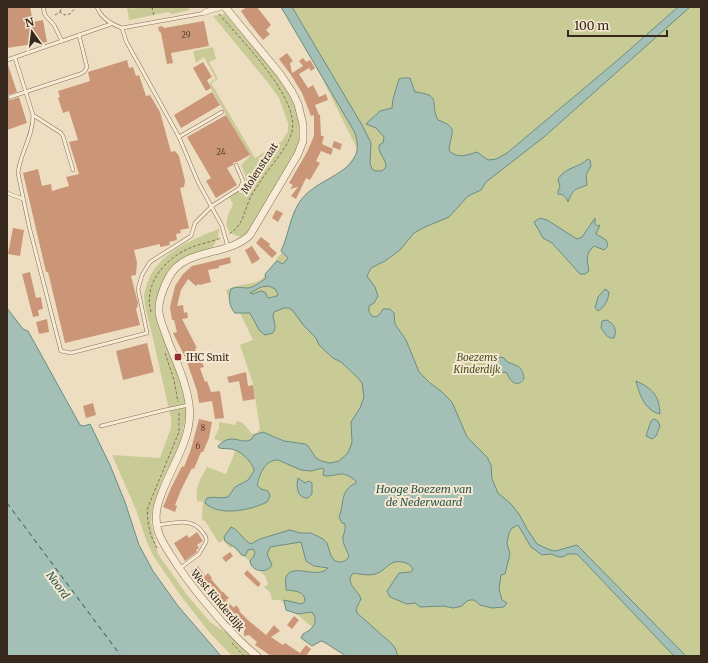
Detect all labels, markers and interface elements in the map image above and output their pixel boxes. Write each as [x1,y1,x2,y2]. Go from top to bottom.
north arrow [12,12,52,52]
scale bar [568,12,667,38]
text: N [24,14,36,30]
text: 100 m [574,18,609,33]
house number: 29 [181,30,191,40]
street label: Molenstraat [238,140,281,196]
house number: 24 [216,147,226,157]
place label: IHC Smit [186,351,229,364]
park label: Boezems Kinderdijk [453,351,501,376]
marker: IHC Smit [173,352,183,362]
house number: 8 [201,423,206,433]
house number: 6 [196,441,201,451]
water label: Hooge Boezem van de Nederwaard [375,482,472,509]
street label: West Kinderdijk [187,566,248,634]
water label: Noord [43,568,73,602]

